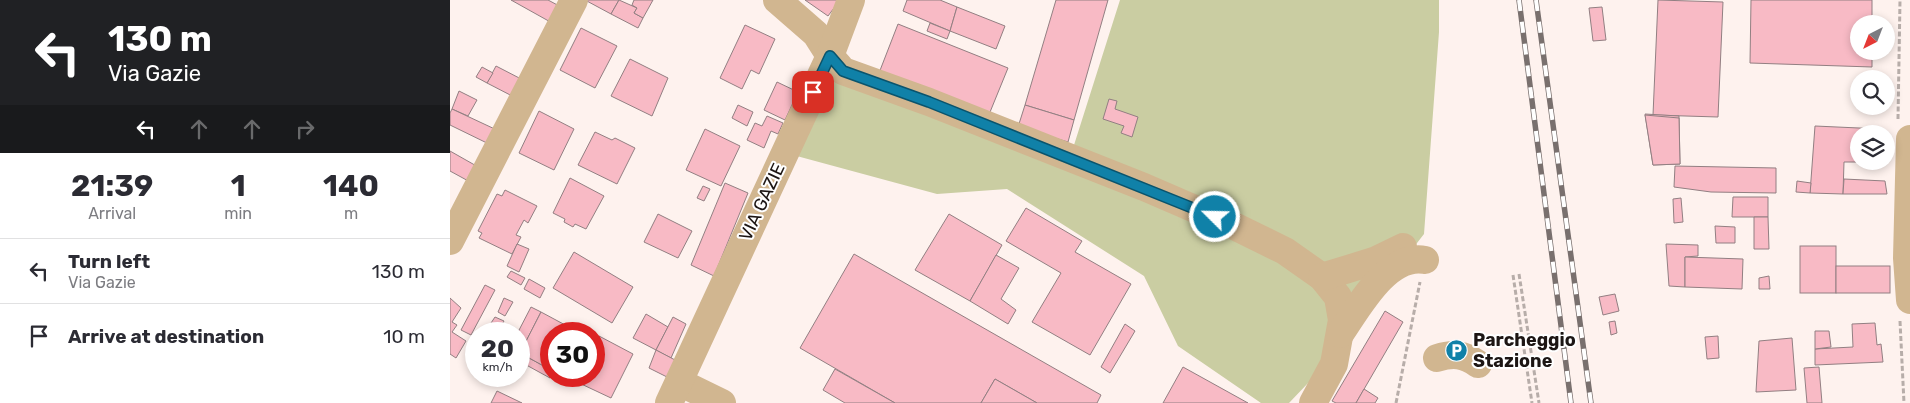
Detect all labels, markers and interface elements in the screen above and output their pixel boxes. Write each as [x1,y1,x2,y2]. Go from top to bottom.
north arrow [1850,15,1895,60]
map controls [1850,15,1895,170]
text: 130 m [108,18,212,60]
icon: left [25,20,90,85]
text: Via Gazie [108,60,201,87]
button: search [1850,70,1895,115]
pin [792,71,834,113]
icon: arrive [799,78,827,106]
icon: left [132,115,160,143]
icon: ahead [185,115,213,143]
icon: ahead [238,115,266,143]
icon: right [291,115,319,143]
button: layers [1850,125,1895,170]
street label: VIA GAZIE [734,160,790,244]
text: 21:39 [71,168,153,204]
text: 1 [231,168,246,204]
text: 140 [323,168,379,204]
position arrow [1188,190,1240,242]
text: Arrival [88,204,136,223]
text: min [224,204,252,223]
text: m [344,204,358,223]
text: Turn left [68,250,150,273]
icon: left [25,257,53,285]
text: 130 m [372,260,425,283]
text: Via Gazie [68,273,136,292]
icon: arrive [25,322,53,350]
speed limit sign: 30 [540,322,605,387]
text: Arrive at destination [68,325,264,348]
text: 10 m [383,325,425,348]
place label: Parcheggio Stazione [1473,329,1576,372]
text: 20 [481,334,514,363]
parking icon: Parcheggio Stazione [1445,338,1469,362]
text: km/h [483,360,512,374]

